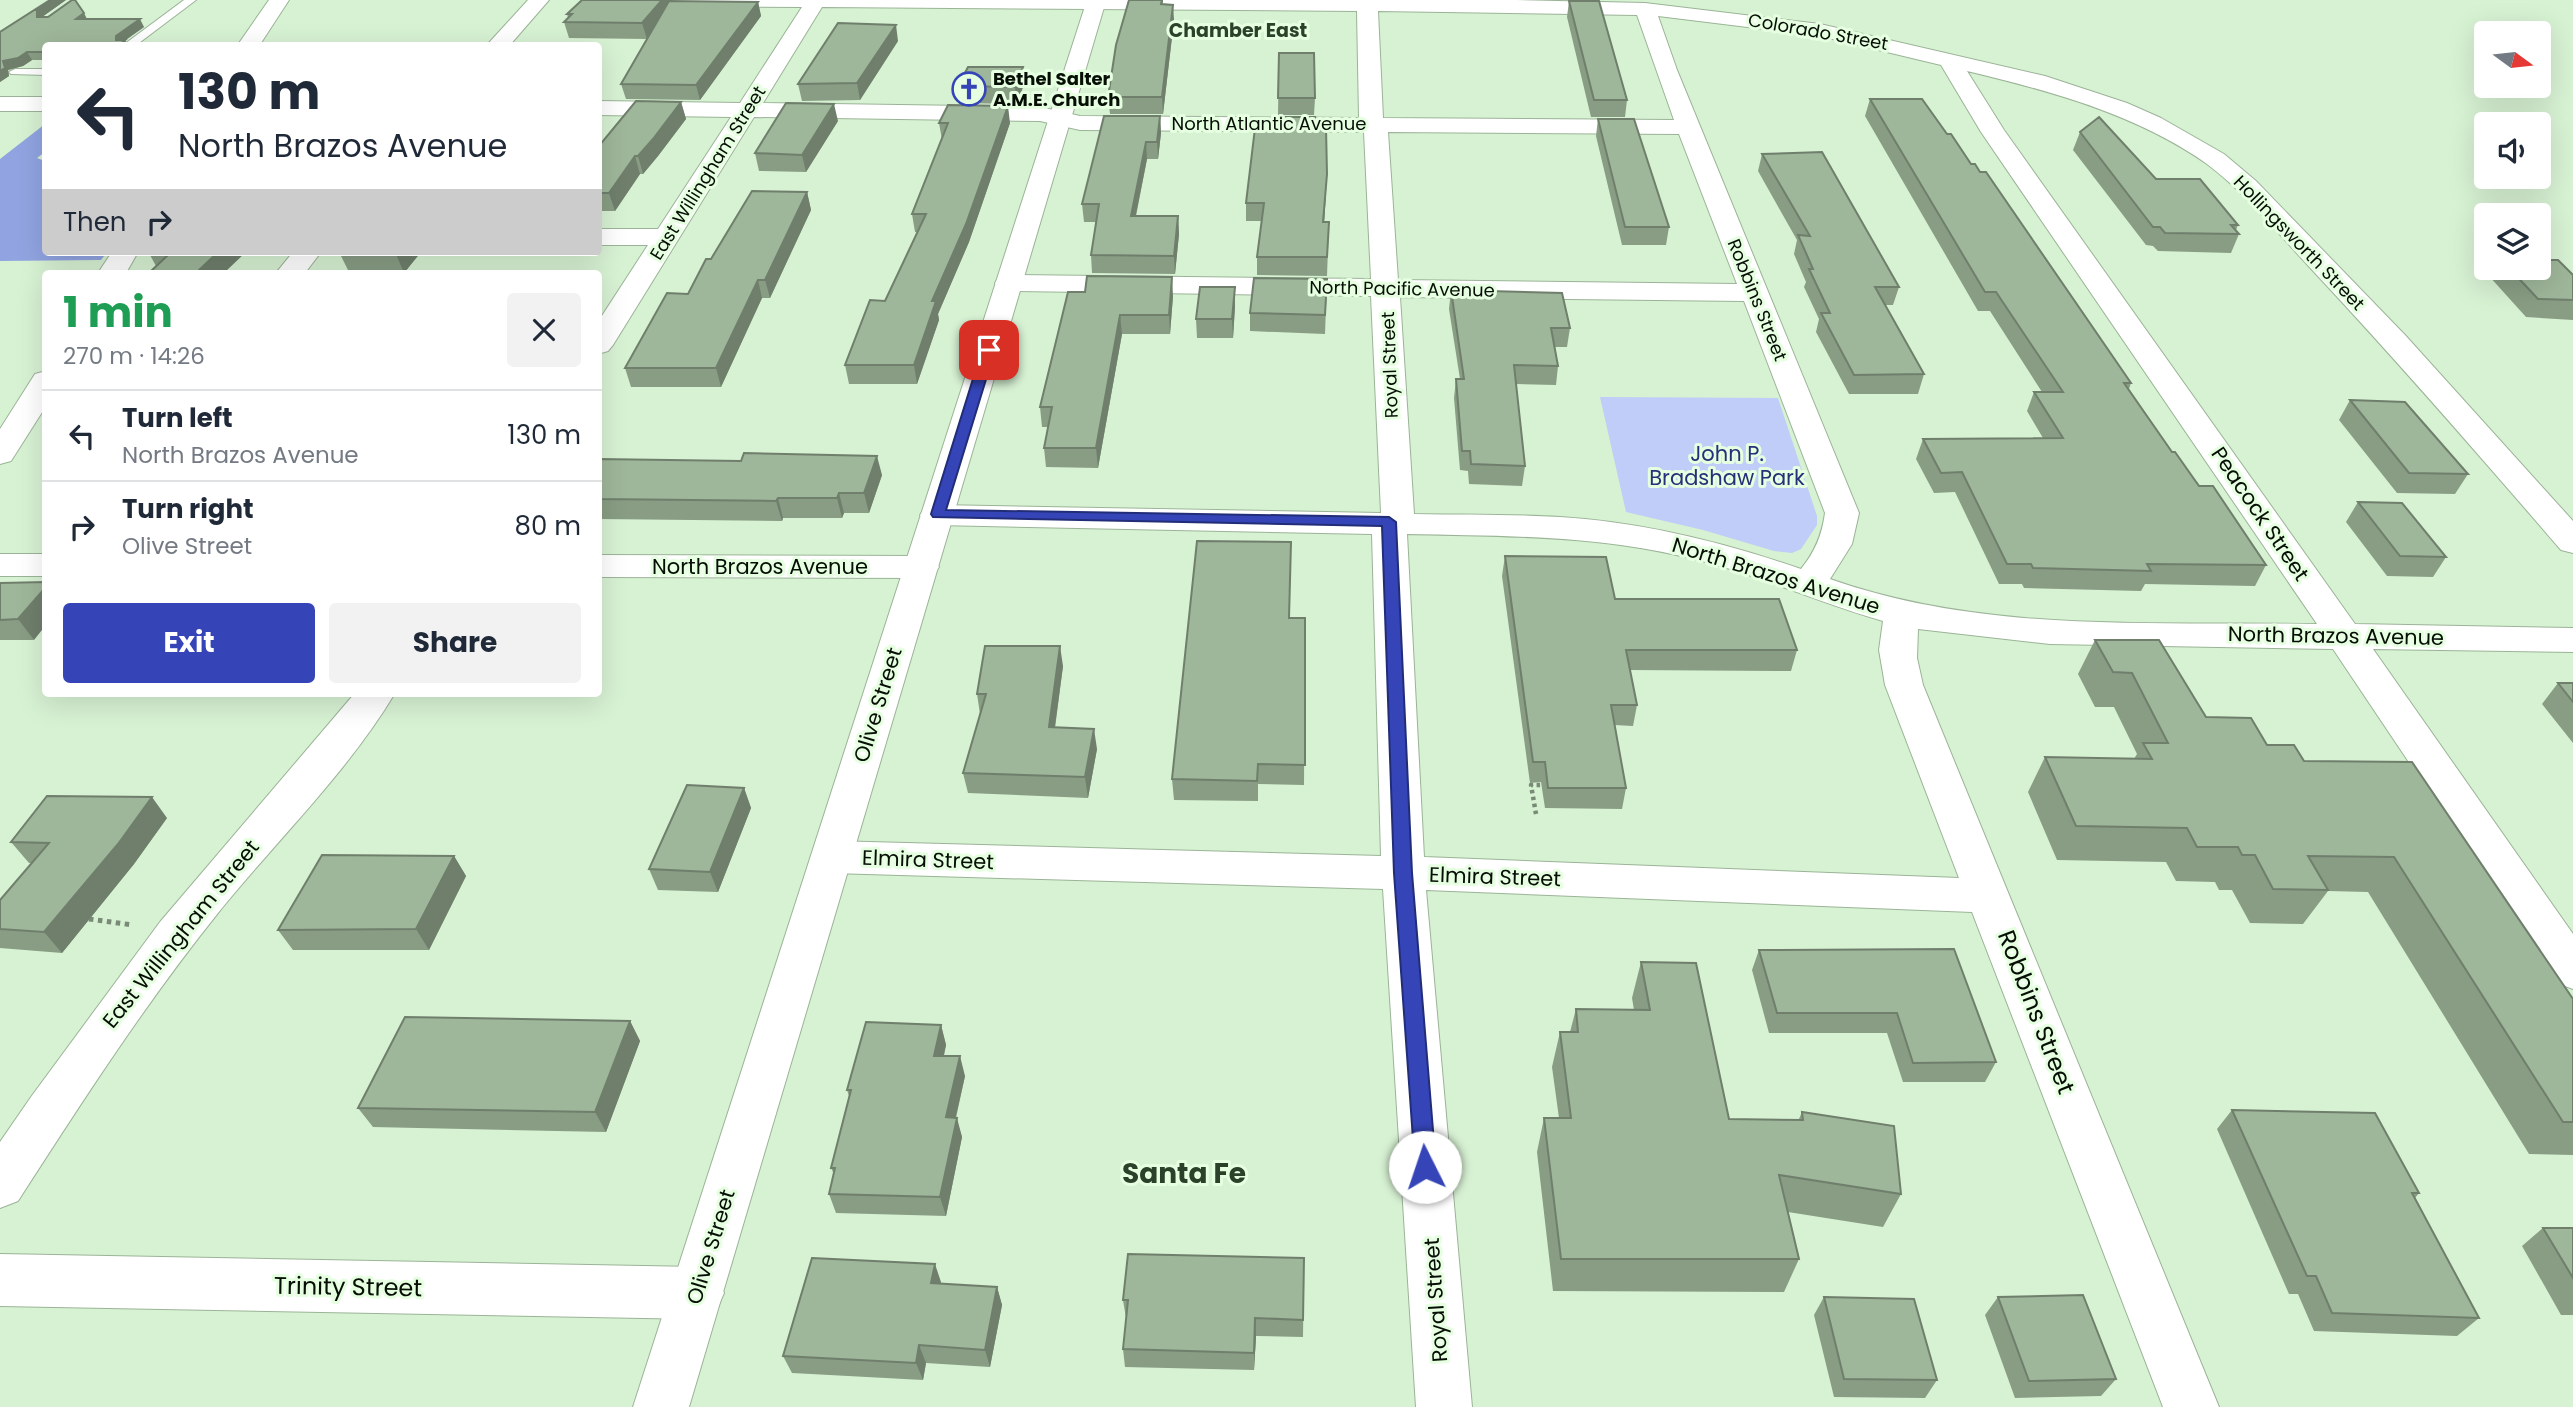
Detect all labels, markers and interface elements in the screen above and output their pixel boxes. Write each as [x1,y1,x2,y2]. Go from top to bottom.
street label: Colorado Street [1746,7,1890,56]
district label: Chamber East [1169,17,1308,44]
north arrow [2474,21,2552,98]
map controls [2474,21,2551,280]
text: 130 m [178,58,320,126]
place label: Bethel Salter A.M.E. Church [993,66,1120,112]
icon: left [63,70,154,161]
church icon: Bethel Salter A.M.E. Church [950,70,988,108]
street label: East Willingham Street [644,81,771,265]
street label: North Atlantic Avenue [1172,111,1366,136]
button: sound [2474,112,2551,189]
text: North Brazos Avenue [178,123,507,168]
street label: Hollingsworth Street [2228,170,2370,316]
icon: right [140,203,178,241]
button: layers [2474,203,2551,280]
text: Then [63,204,126,240]
street label: Robbins Street [1722,235,1793,365]
street label: North Pacific Avenue [1309,274,1495,303]
text: 1 min [63,283,173,342]
button: close [507,293,581,367]
street label: Royal Street [1375,311,1404,419]
pin [959,320,1019,380]
icon: arrive [970,331,1008,369]
text: 270 m · 14:26 [63,340,205,372]
text: Turn left [122,400,233,436]
icon: left [63,417,101,455]
text: 130 m [507,417,581,453]
text: North Brazos Avenue [122,439,359,471]
park label: John P. Bradshaw Park [1649,439,1805,492]
street label: Peacock Street [2205,441,2316,587]
text: Turn right [122,491,254,527]
icon: right [63,508,101,546]
text: 80 m [515,508,581,544]
text: Olive Street [122,530,252,562]
street label: North Brazos Avenue [1669,530,1884,621]
street label: North Brazos Avenue [652,552,868,581]
button: Exit [63,603,315,683]
button: Share [329,603,581,683]
street label: North Brazos Avenue [2228,619,2444,652]
street label: Olive Street [846,644,909,766]
street label: East Willingham Street [96,834,266,1034]
street label: Elmira Street [862,843,994,876]
street label: Elmira Street [1429,860,1561,893]
street label: Robbins Street [1990,925,2083,1098]
position arrow [1388,1130,1462,1204]
district label: Santa Fe [1122,1154,1246,1193]
street label: Olive Street [679,1186,742,1308]
street label: Royal Street [1417,1237,1454,1363]
street label: Trinity Street [274,1269,422,1304]

